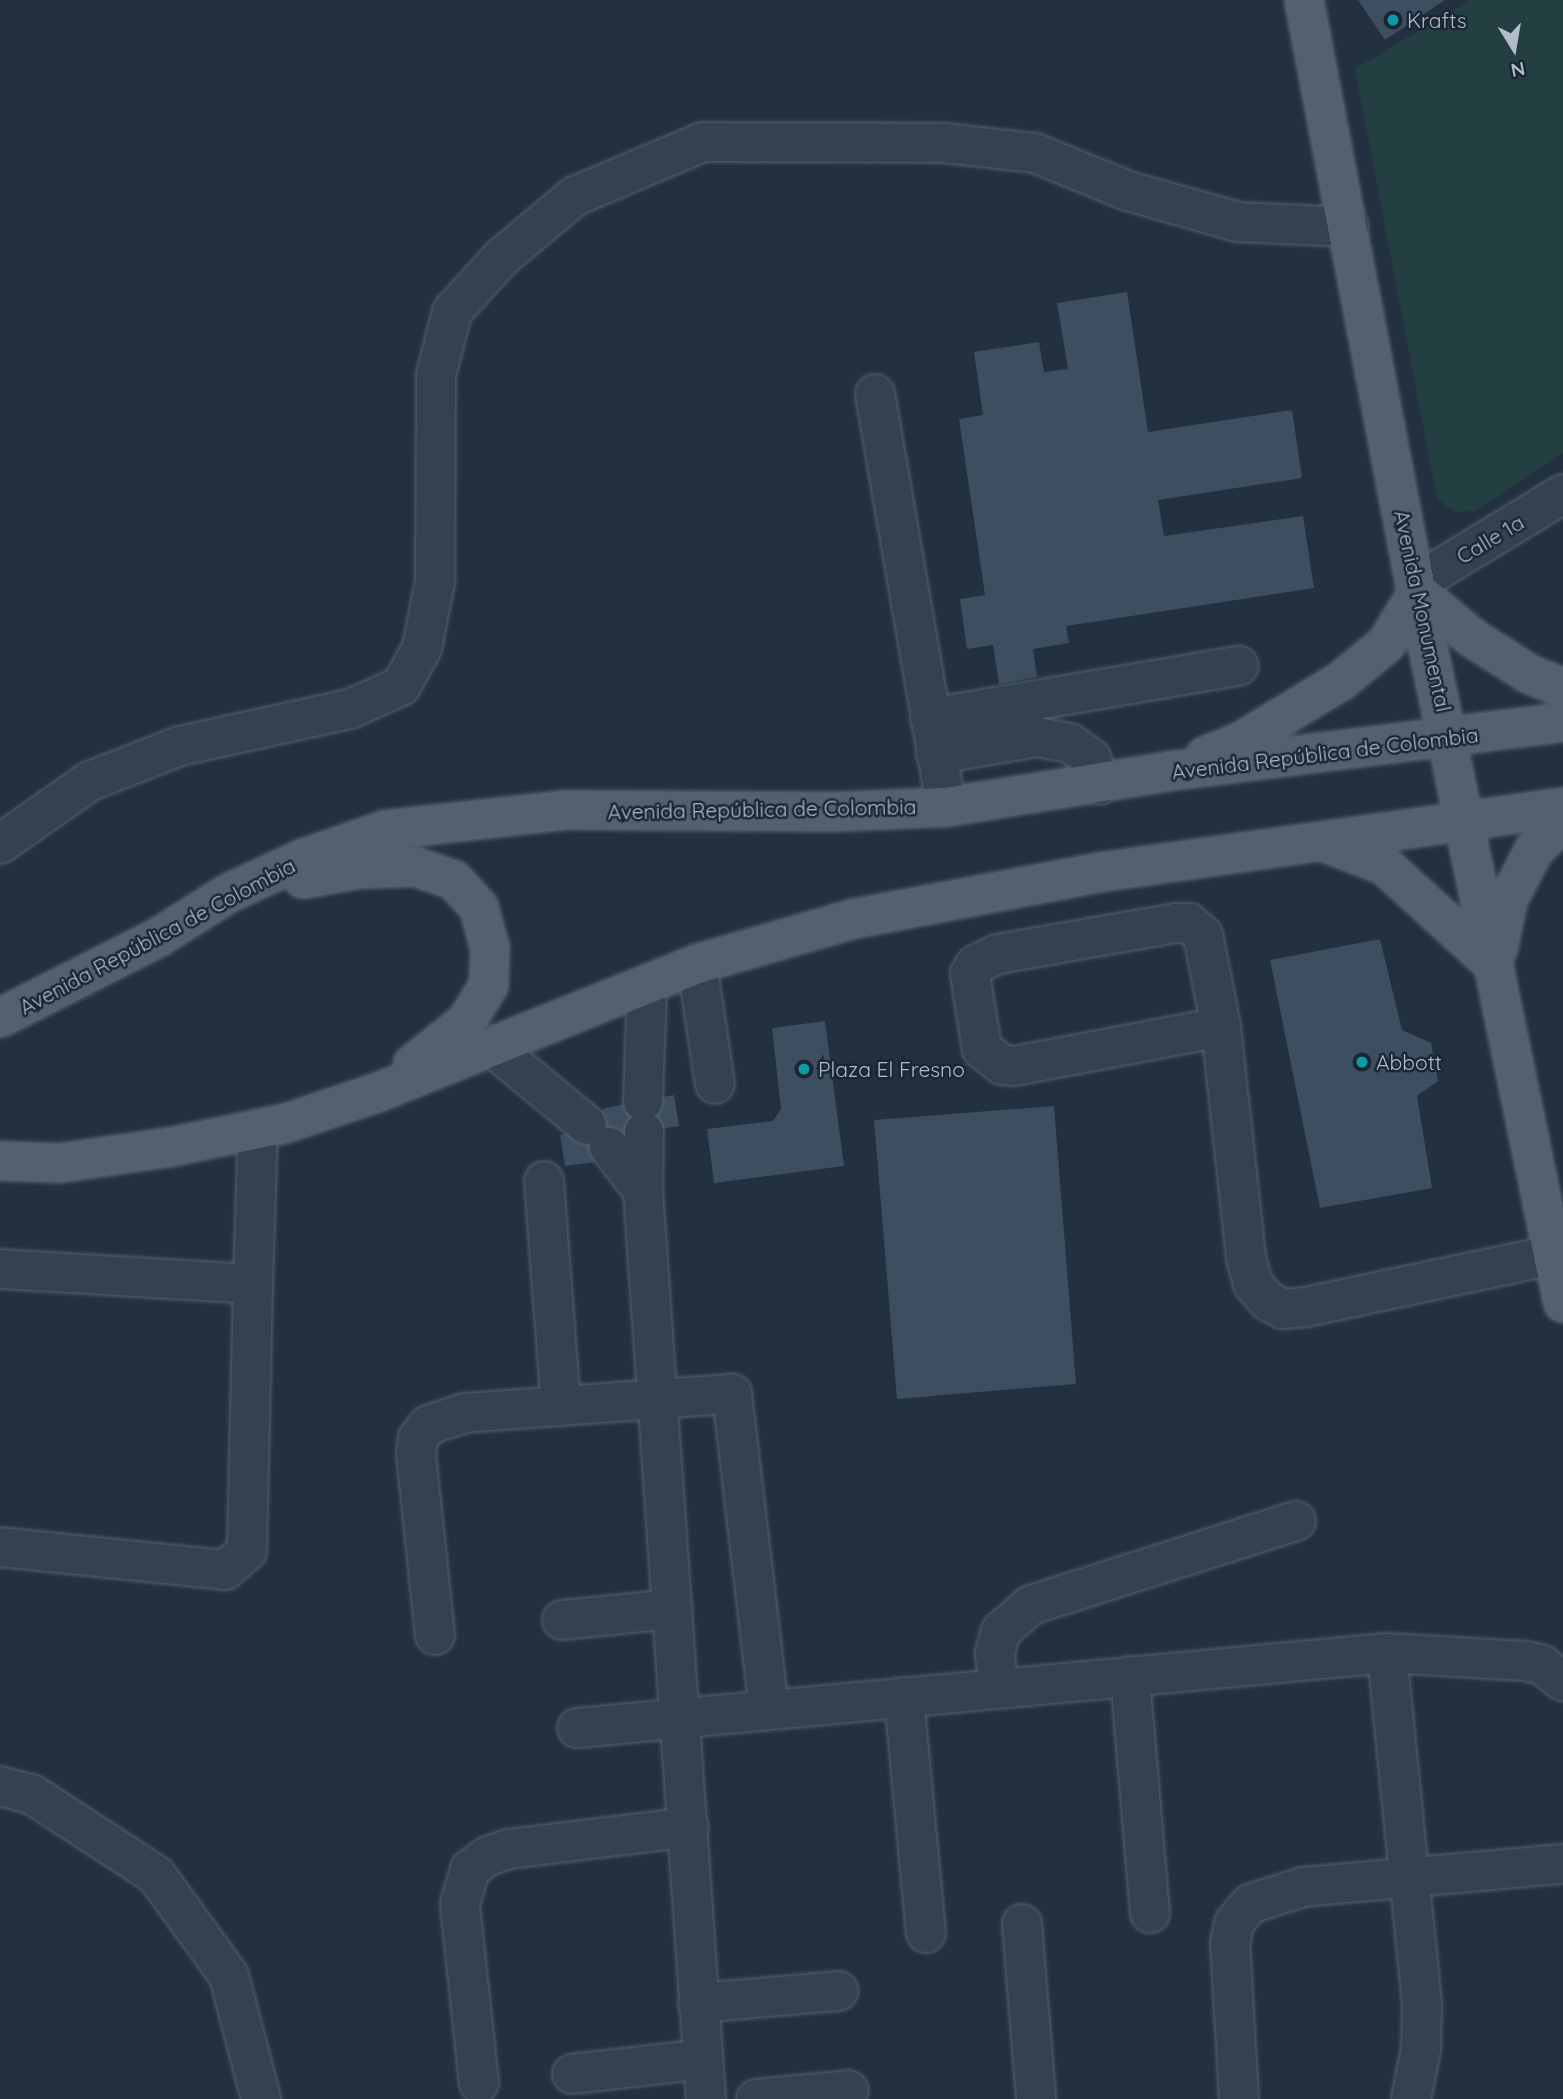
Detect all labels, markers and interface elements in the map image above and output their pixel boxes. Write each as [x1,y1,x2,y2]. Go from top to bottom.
place label: Krafts [1407,7,1467,33]
marker: Krafts [1385,12,1401,28]
north arrow [1479,14,1549,84]
text: N [1509,57,1527,83]
street label: Avenida Monumental [1389,508,1457,714]
street label: Calle 1a [1452,509,1528,569]
street label: Avenida República de Colombia [1170,722,1480,784]
street label: Avenida República de Colombia [607,794,917,824]
street label: Avenida República de Colombia [15,852,299,1020]
place label: Abbott [1376,1049,1442,1075]
marker: Abbott [1354,1054,1370,1070]
place label: Plaza El Fresno [818,1056,965,1082]
marker: Plaza El Fresno [796,1061,812,1077]

